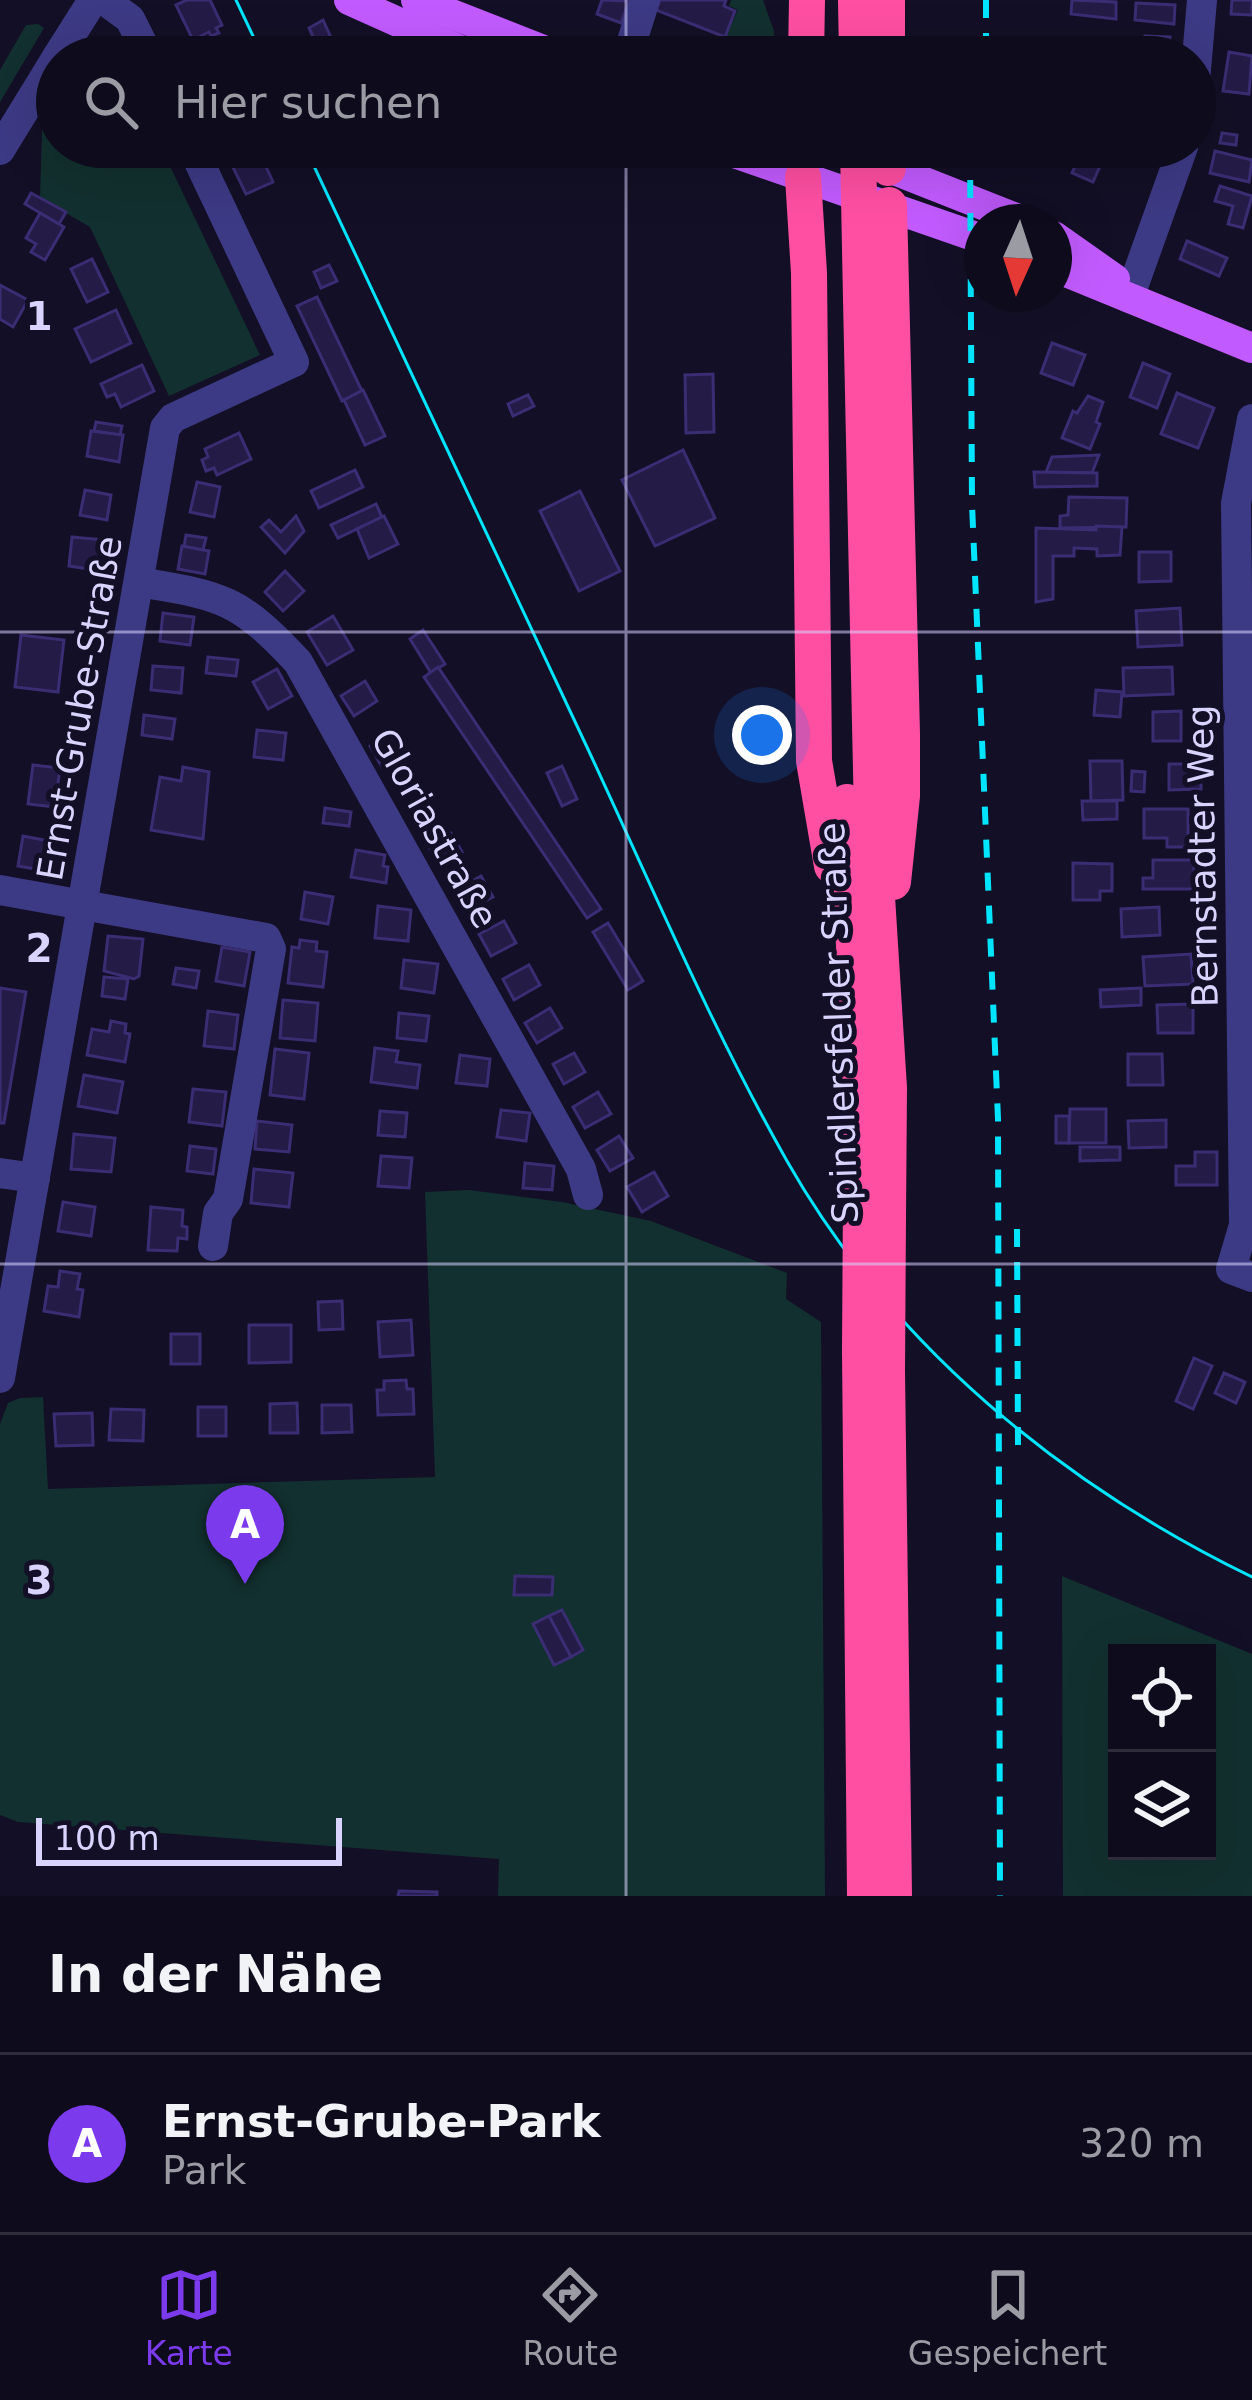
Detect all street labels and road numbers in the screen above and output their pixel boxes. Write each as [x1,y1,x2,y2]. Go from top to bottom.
street label: Ernst-Grube-Straße [29,533,130,884]
street label: Bernstadter Weg [1179,704,1226,1008]
street label: Gloriastraße [363,722,506,935]
street label: Spindlersfelder Straße [811,821,866,1224]

